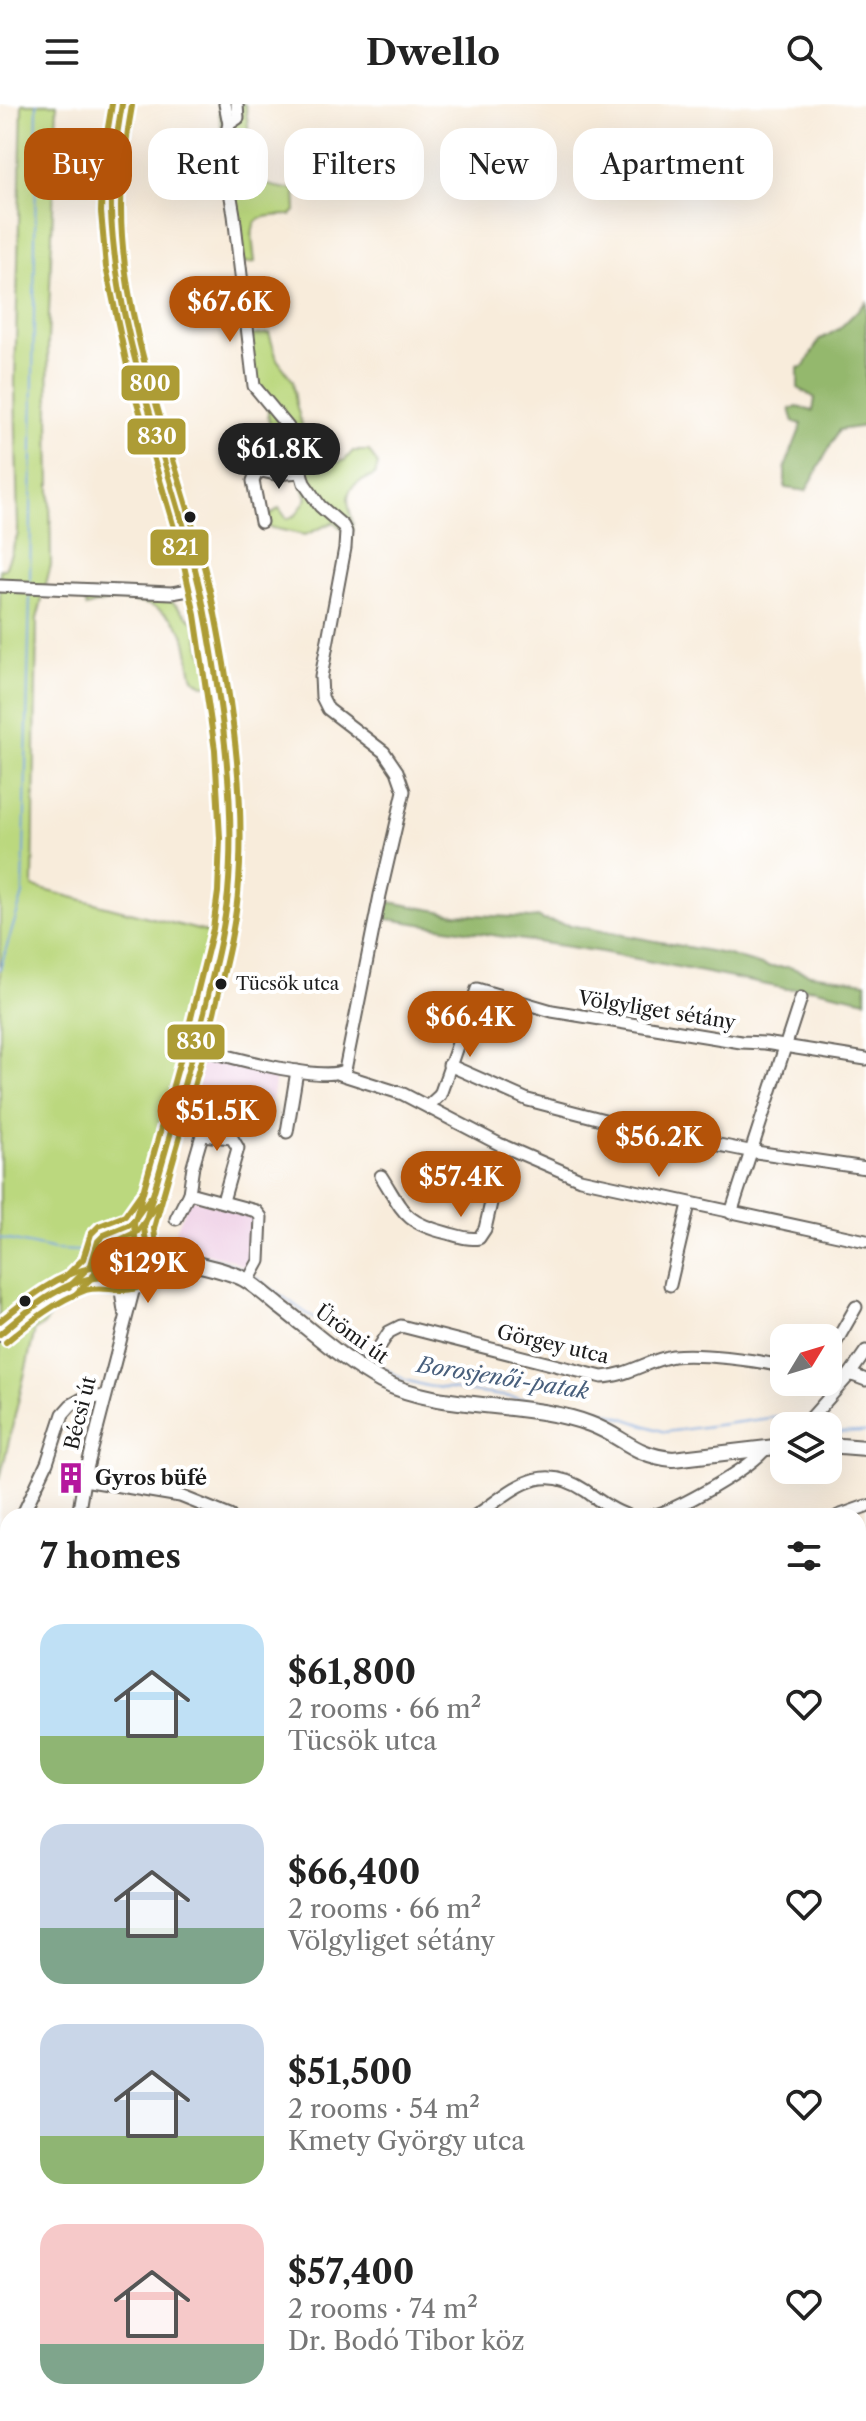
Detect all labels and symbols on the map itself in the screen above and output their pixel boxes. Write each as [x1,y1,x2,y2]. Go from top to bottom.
pin: $67.6K [165,276,295,344]
line badge: 800 [120,364,181,402]
text: 800 [129,370,171,397]
line badge: 830 [126,417,187,456]
text: 830 [137,423,177,450]
pin: $61.8K [214,423,344,491]
unlabelled marker [182,509,198,525]
line badge: 821 [149,528,210,567]
text: 821 [162,534,198,561]
place label: Tücsök utca [236,973,340,995]
marker: Tücsök utca [213,976,229,992]
street label: Völgyliget sétány [575,986,738,1034]
pin: $66.4K [405,991,535,1059]
line badge: 830 [166,1023,226,1061]
text: 830 [176,1028,216,1055]
pin: $51.5K [152,1085,282,1153]
pin: $56.2K [594,1111,724,1179]
pin: $57.4K [396,1151,526,1219]
pin: $129K [92,1237,204,1305]
unlabelled marker [17,1293,33,1309]
street label: Ürömi út [311,1299,394,1369]
street label: Görgey utca [495,1319,612,1369]
north arrow [770,1324,842,1396]
water label: Borosjenői-patak [413,1351,591,1405]
street label: Bécsi út [59,1374,101,1452]
building icon: Gyros büfé [54,1461,88,1495]
place label: Gyros büfé [95,1466,207,1490]

